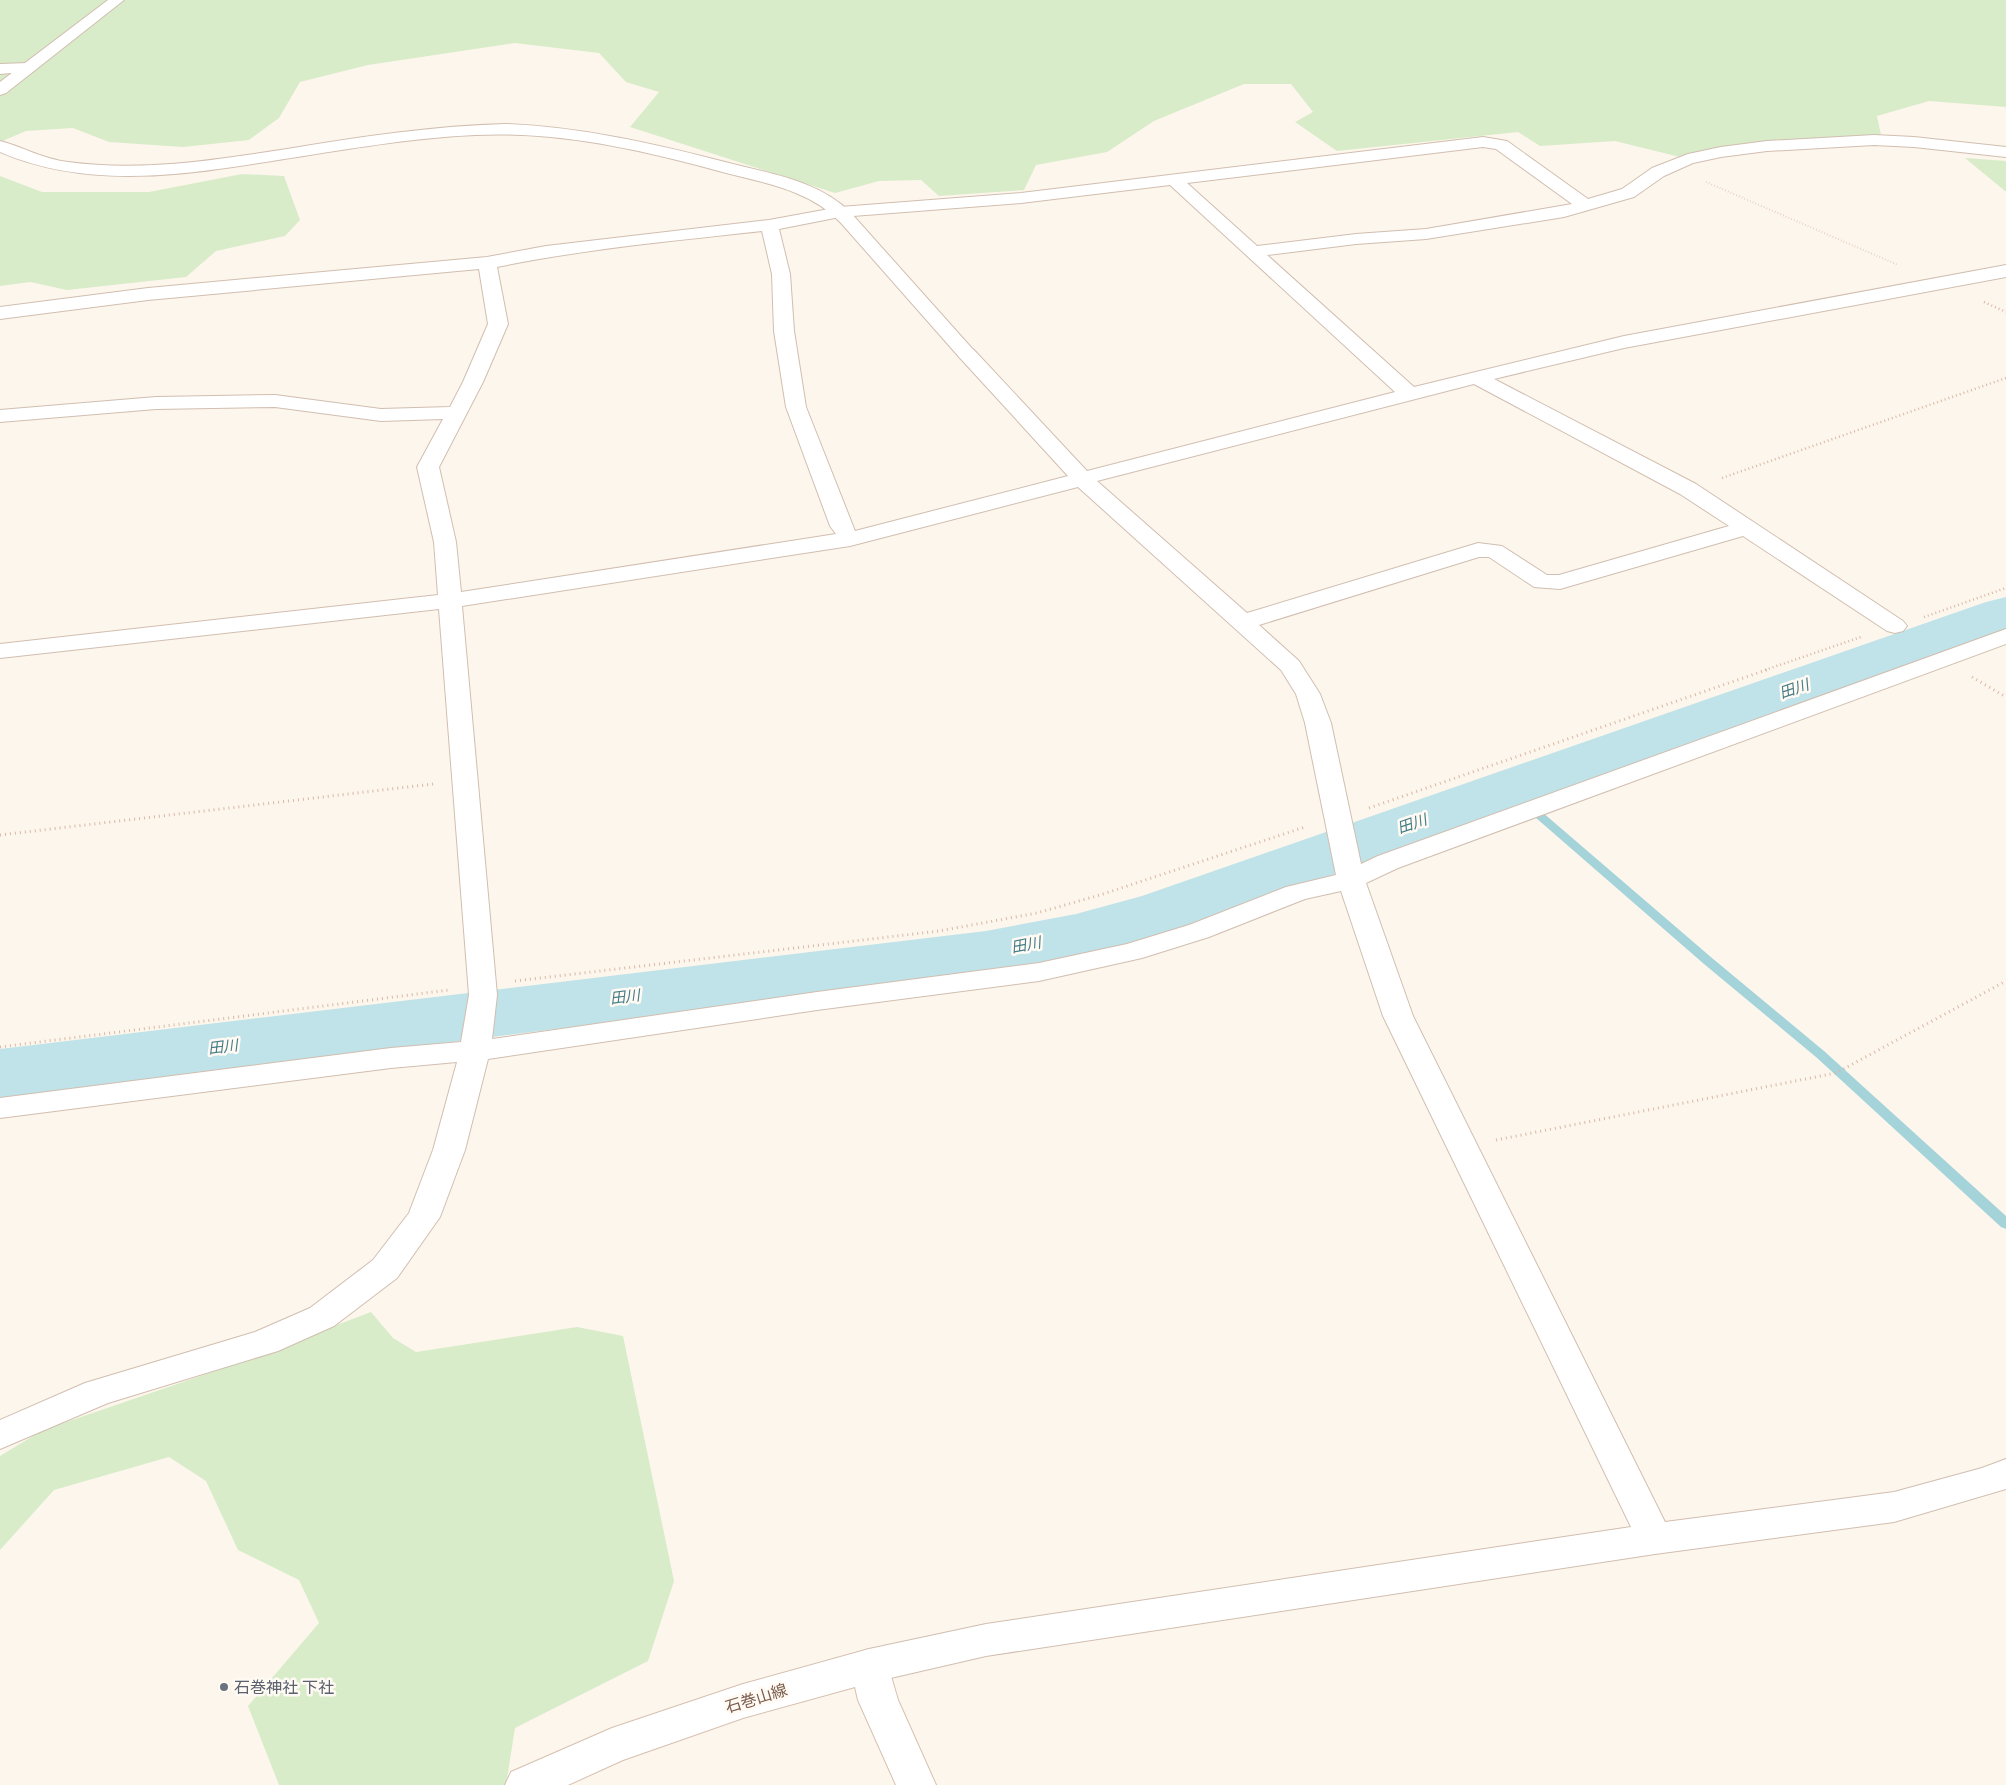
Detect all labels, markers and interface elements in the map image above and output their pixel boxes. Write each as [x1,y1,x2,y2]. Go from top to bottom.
water label: 田川 [1777,675,1813,702]
water label: 田川 [1395,810,1431,837]
water label: 田川 [1010,933,1044,957]
water label: 田川 [609,986,643,1008]
water label: 田川 [207,1036,241,1058]
place label: 石巻神社 下社 [234,1678,334,1697]
street label: 石巻山線 [723,1680,790,1717]
marker: 石巻神社 下社 [218,1681,230,1693]

